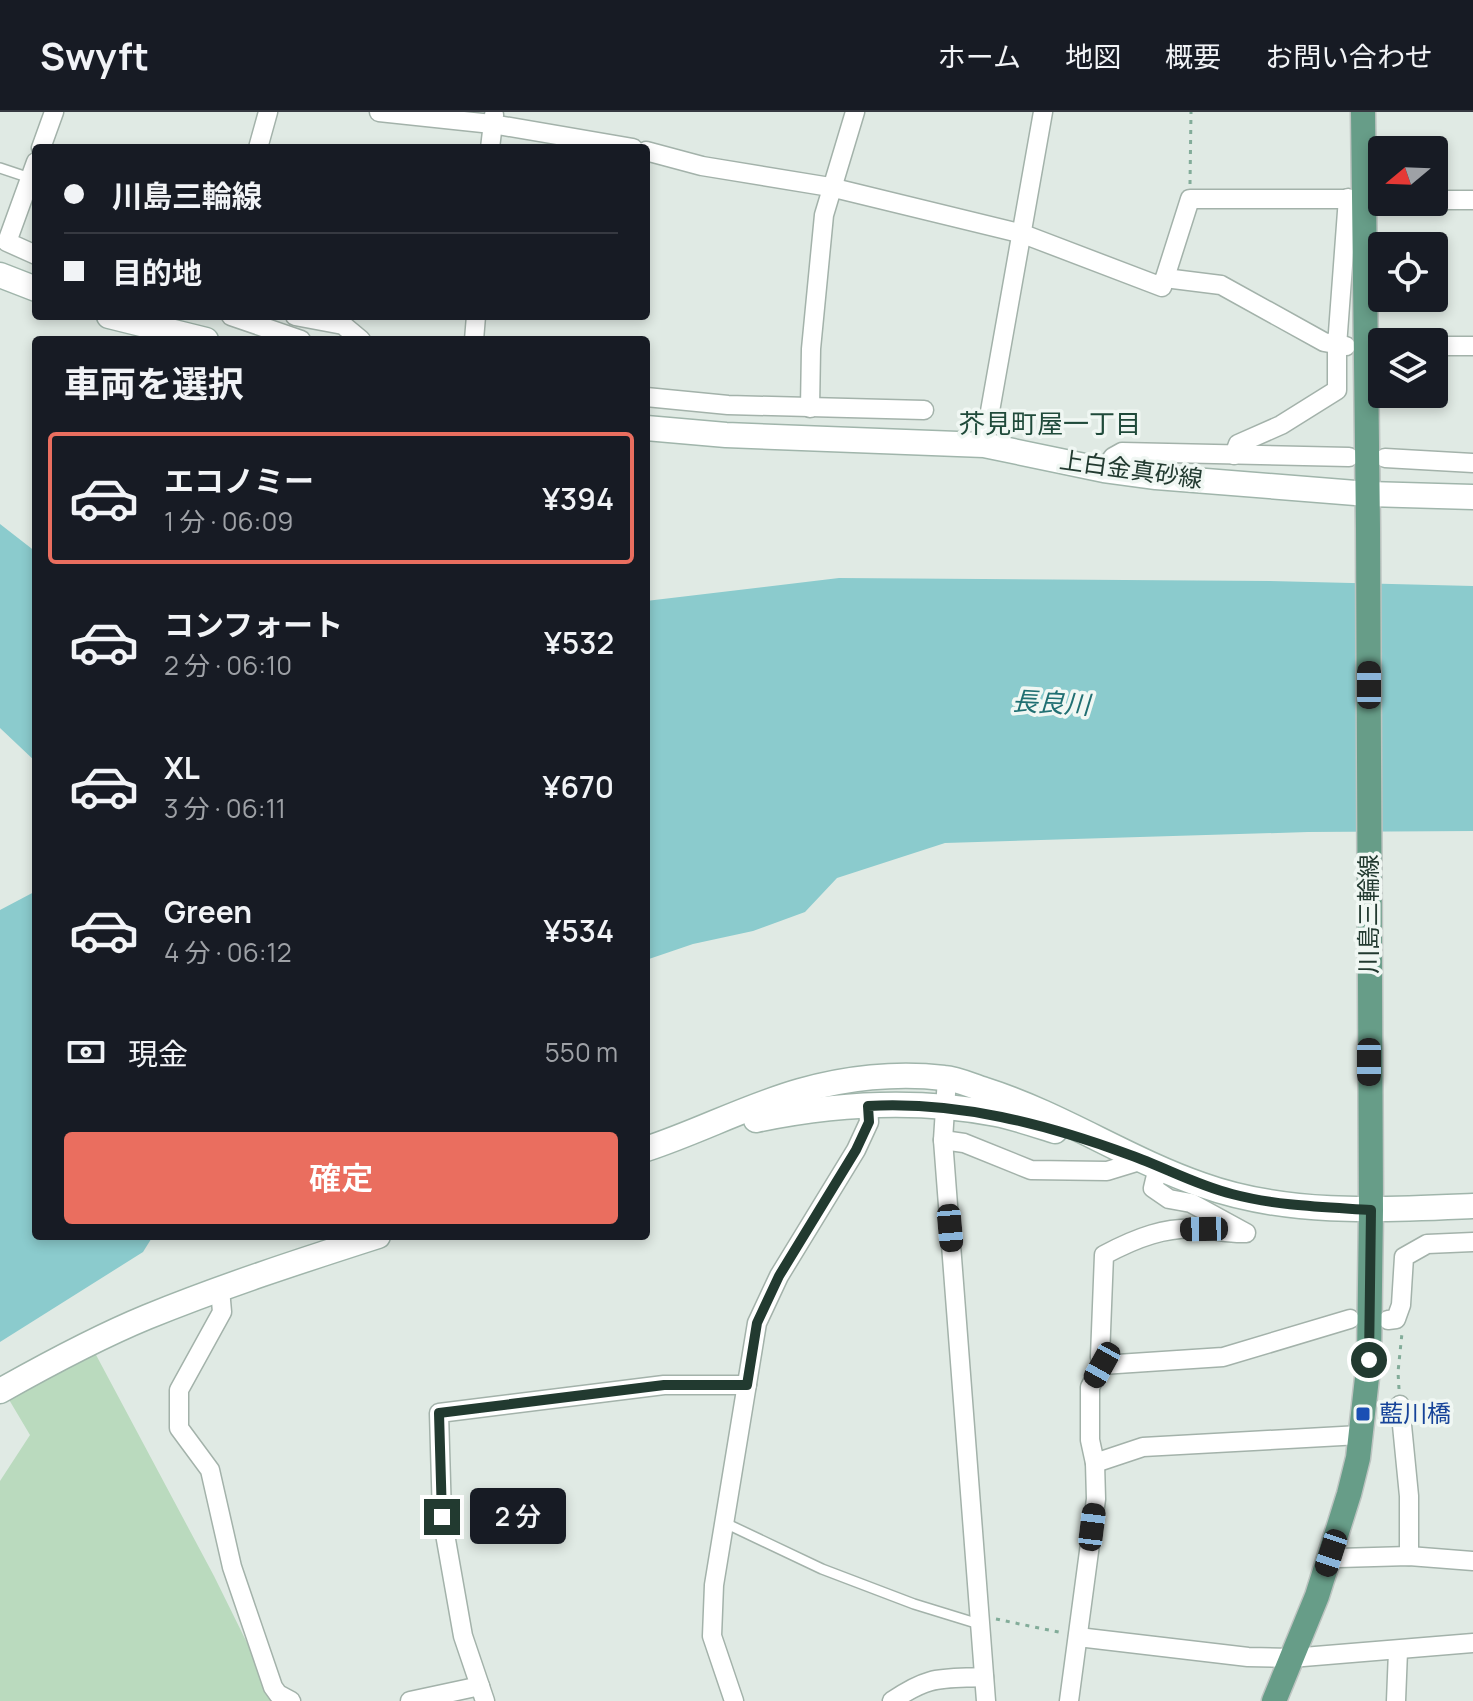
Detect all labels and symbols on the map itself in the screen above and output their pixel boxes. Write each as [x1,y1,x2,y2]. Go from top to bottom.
north arrow [1368,136,1448,216]
district label: 芥見町屋一丁目 [959,405,1141,441]
street label: 上白金真砂線 [1058,442,1205,495]
car [1357,661,1381,709]
water label: 長良川 [1011,682,1094,722]
street label: 川島三輪線 [1351,854,1384,974]
car [1357,1038,1381,1086]
car [936,1203,964,1253]
car [1180,1217,1228,1241]
car [1080,1338,1124,1392]
route start [1351,1342,1387,1378]
place label: 藍川橋 [1379,1396,1451,1429]
marker: 藍川橋 [1354,1405,1372,1423]
callout: 2 分 [470,1489,566,1545]
route end [424,1499,460,1535]
car [1077,1502,1107,1552]
car [1312,1526,1350,1580]

